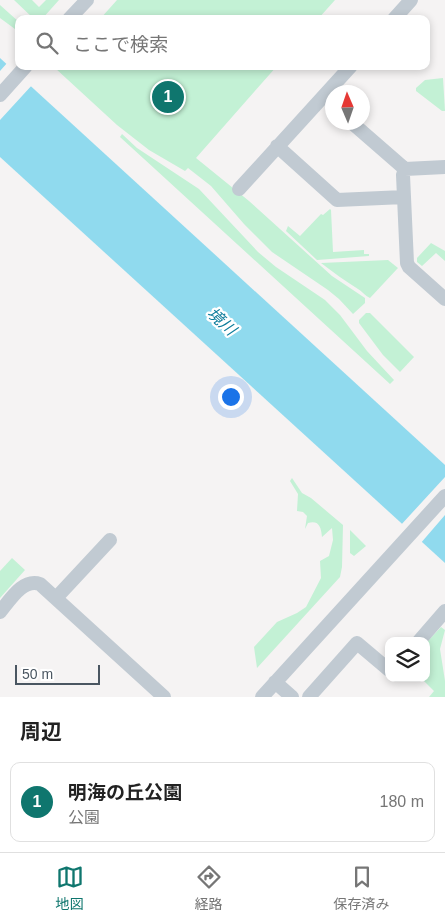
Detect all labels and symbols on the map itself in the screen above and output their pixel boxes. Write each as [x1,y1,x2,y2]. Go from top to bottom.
pin: 1 [152,78,184,116]
north arrow [325,85,370,130]
water label: 境川 [204,304,241,340]
your location [218,384,244,410]
scale bar [15,662,100,685]

